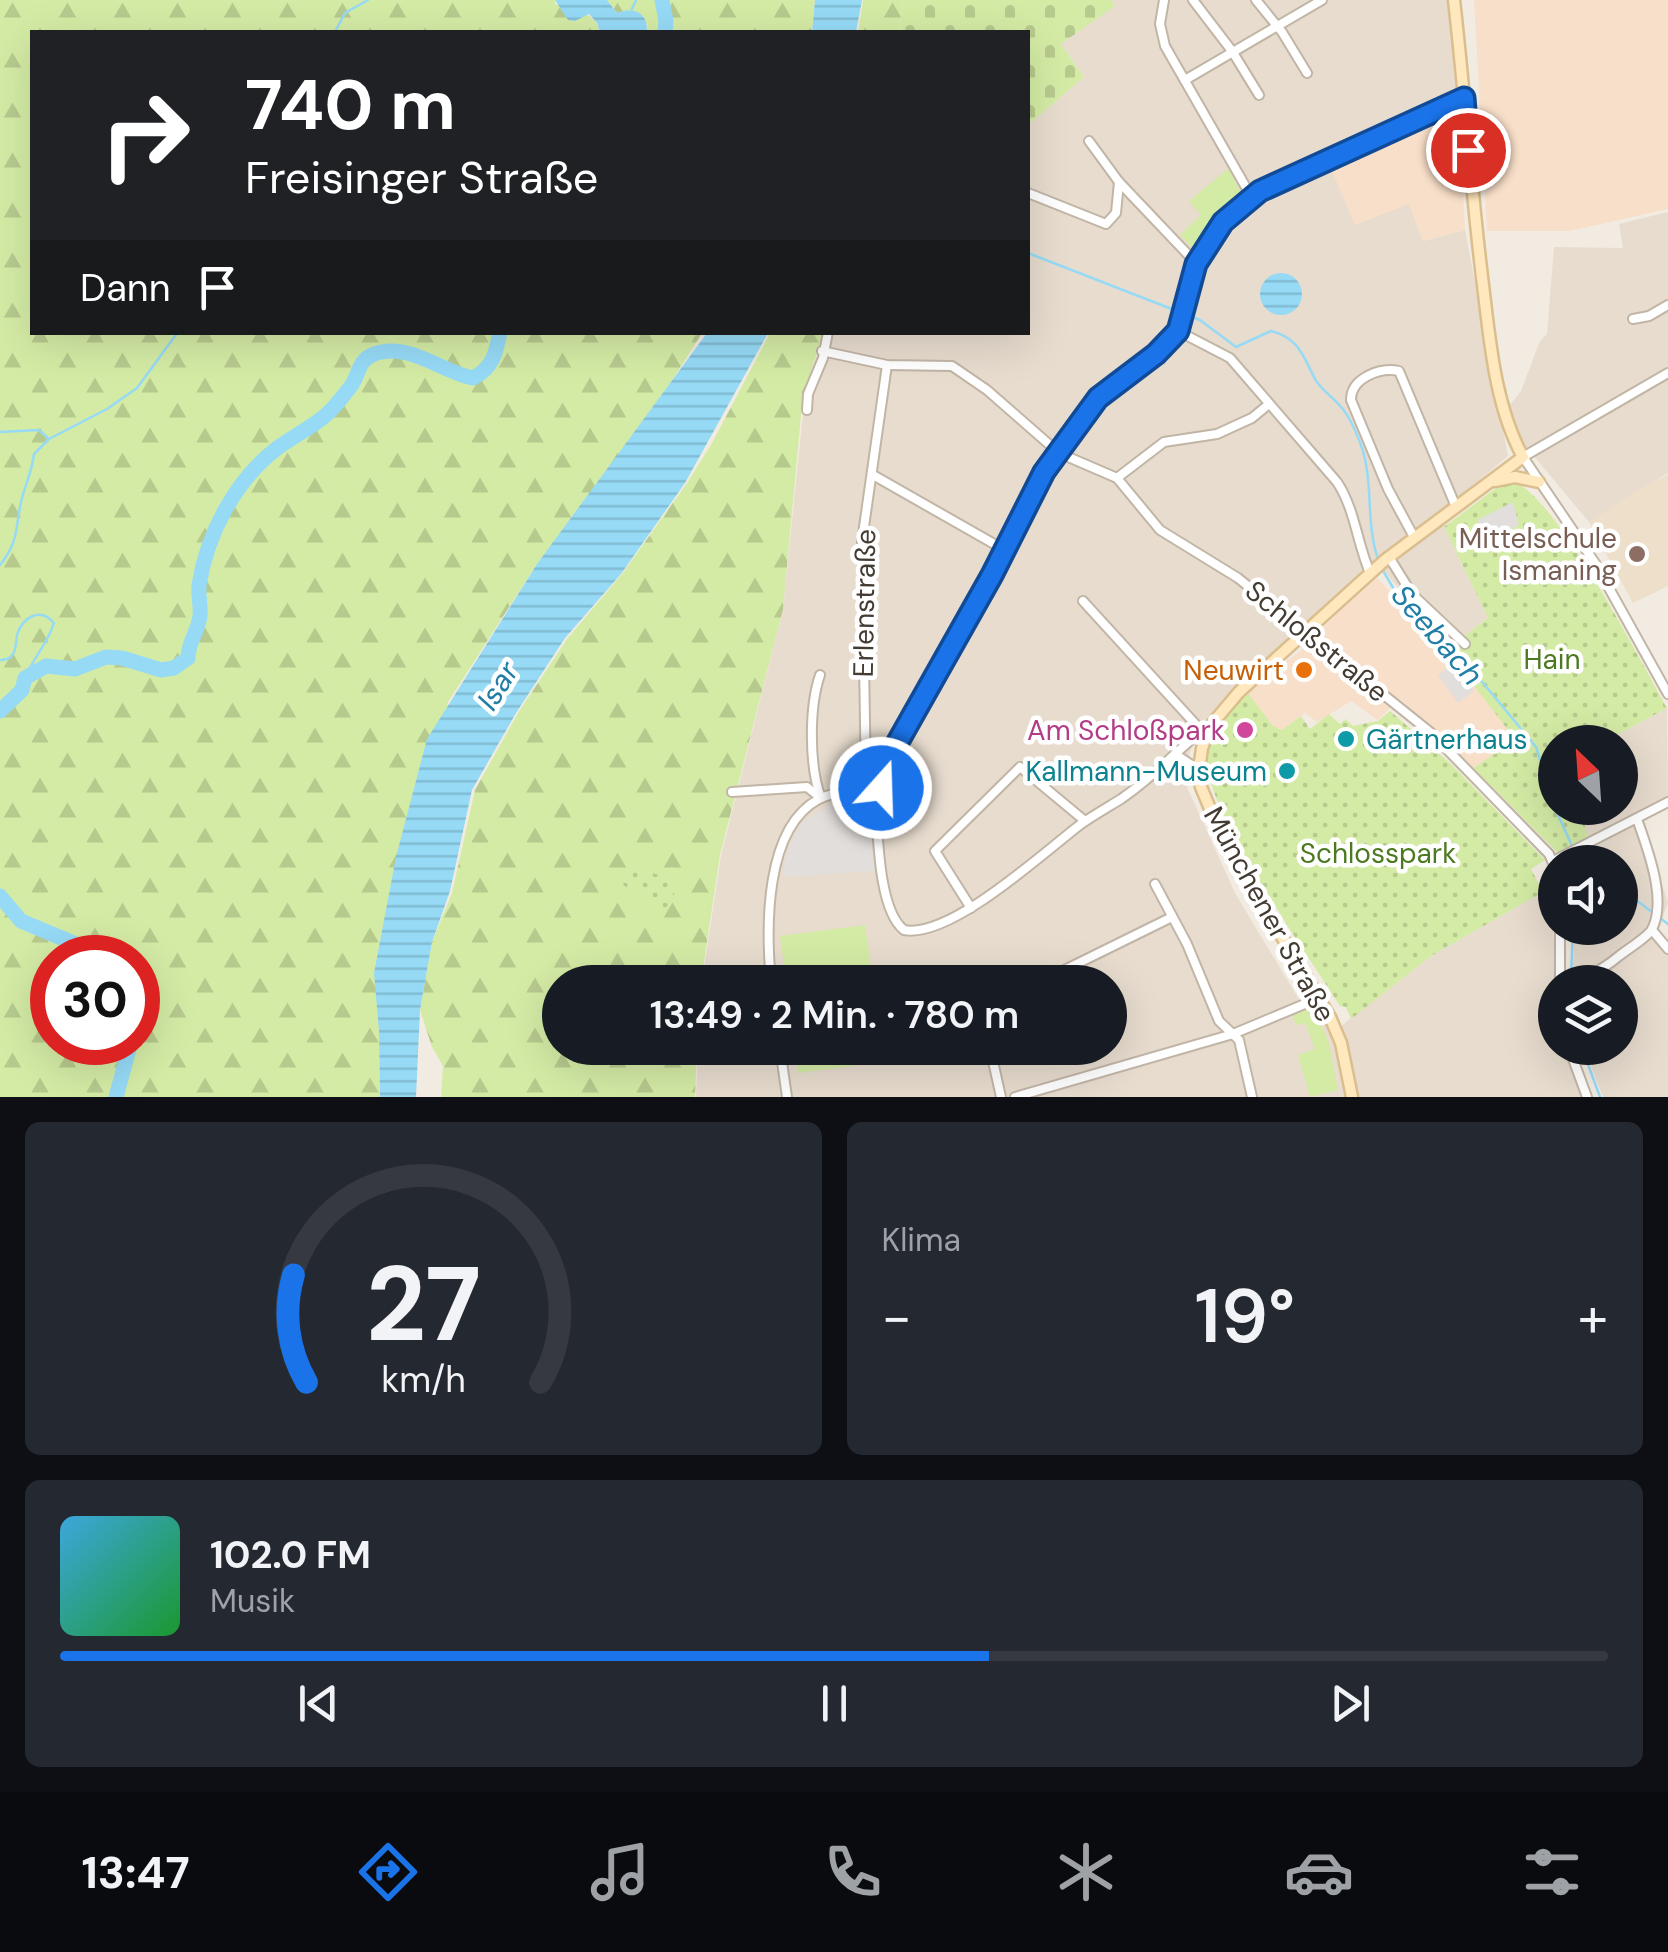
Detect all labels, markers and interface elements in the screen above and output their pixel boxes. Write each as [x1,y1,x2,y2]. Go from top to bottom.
text: 740 m [245,60,456,151]
icon: right [80,70,210,200]
pin [1426,108,1511,193]
icon: arrive [1441,123,1496,178]
text: Freisinger Straße [245,148,598,207]
icon: arrive [190,260,245,315]
text: Dann [80,263,170,313]
place label: Mittelschule Ismaning [1459,520,1617,589]
street label: Erlenstraße [845,528,884,678]
marker: Mittelschule Ismaning [1626,543,1648,565]
street label: Schloßstraße [1238,572,1396,710]
water label: Seebach [1383,576,1492,693]
park label: Hain [1523,641,1581,678]
place label: Neuwirt [1183,652,1284,689]
water label: Isar [468,654,528,717]
marker: Neuwirt [1293,659,1315,681]
place label: Am Schloßpark [1027,712,1225,749]
marker: Am Schloßpark [1234,719,1256,741]
place label: Gärtnerhaus [1366,721,1528,758]
north arrow [1538,725,1638,825]
map controls [1538,725,1638,1065]
marker: Gärtnerhaus [1335,728,1357,750]
position arrow [829,736,933,840]
place label: Kallmann-Museum [1026,753,1267,790]
marker: Kallmann-Museum [1276,760,1298,782]
street label: Münchener Straße [1195,800,1344,1028]
park label: Schlosspark [1300,835,1456,872]
button: sound [1538,845,1638,945]
speed limit sign: 30 [30,935,160,1065]
button: layers [1538,965,1638,1065]
text: 13:49 · 2 Min. · 780 m [650,990,1019,1040]
text: Klima [882,1219,961,1261]
text: 27 [366,1237,481,1372]
text: 19° [1195,1268,1295,1365]
text: − [882,1281,912,1353]
text: + [1578,1281,1608,1353]
text: km/h [381,1357,465,1403]
text: 102.0 FM [210,1530,371,1580]
text: Musik [210,1580,295,1622]
icon: previous [291,1676,346,1731]
icon: pause [807,1676,862,1731]
icon: next [1323,1676,1378,1731]
icon: directions [353,1837,423,1907]
icon: music [585,1837,655,1907]
icon: phone [818,1837,888,1907]
icon: climate [1051,1837,1121,1907]
icon: car [1284,1837,1354,1907]
icon: filters [1517,1837,1587,1907]
text: 13:47 [81,1843,190,1902]

